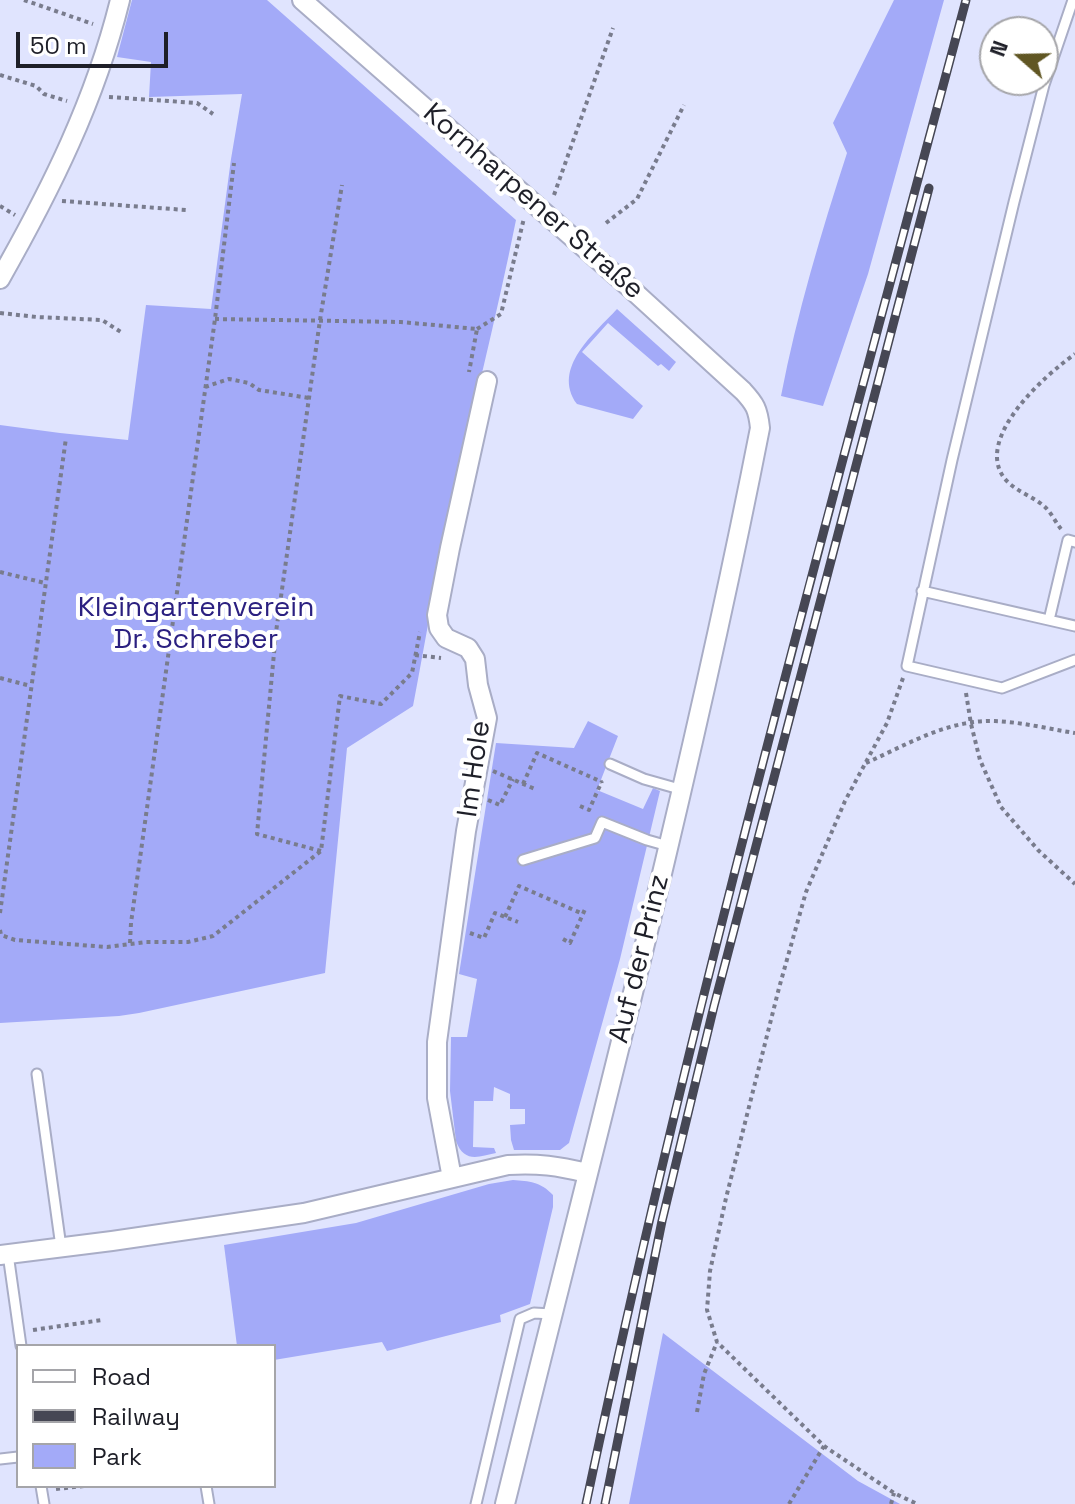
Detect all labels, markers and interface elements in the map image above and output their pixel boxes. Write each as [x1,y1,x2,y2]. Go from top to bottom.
scale bar [20,16,172,66]
north arrow [979,16,1059,96]
text: 50 m [30,30,87,61]
text: N [983,37,1014,60]
street label: Kornharpener Straße [416,97,650,307]
park label: Kleingartenverein Dr. Schreber [78,591,314,657]
street label: Im Hole [452,719,498,819]
street label: Auf der Prinz [603,871,677,1047]
legend [16,1344,276,1488]
text: Road [92,1361,151,1392]
text: Railway [92,1401,180,1432]
text: Park [92,1441,142,1472]

